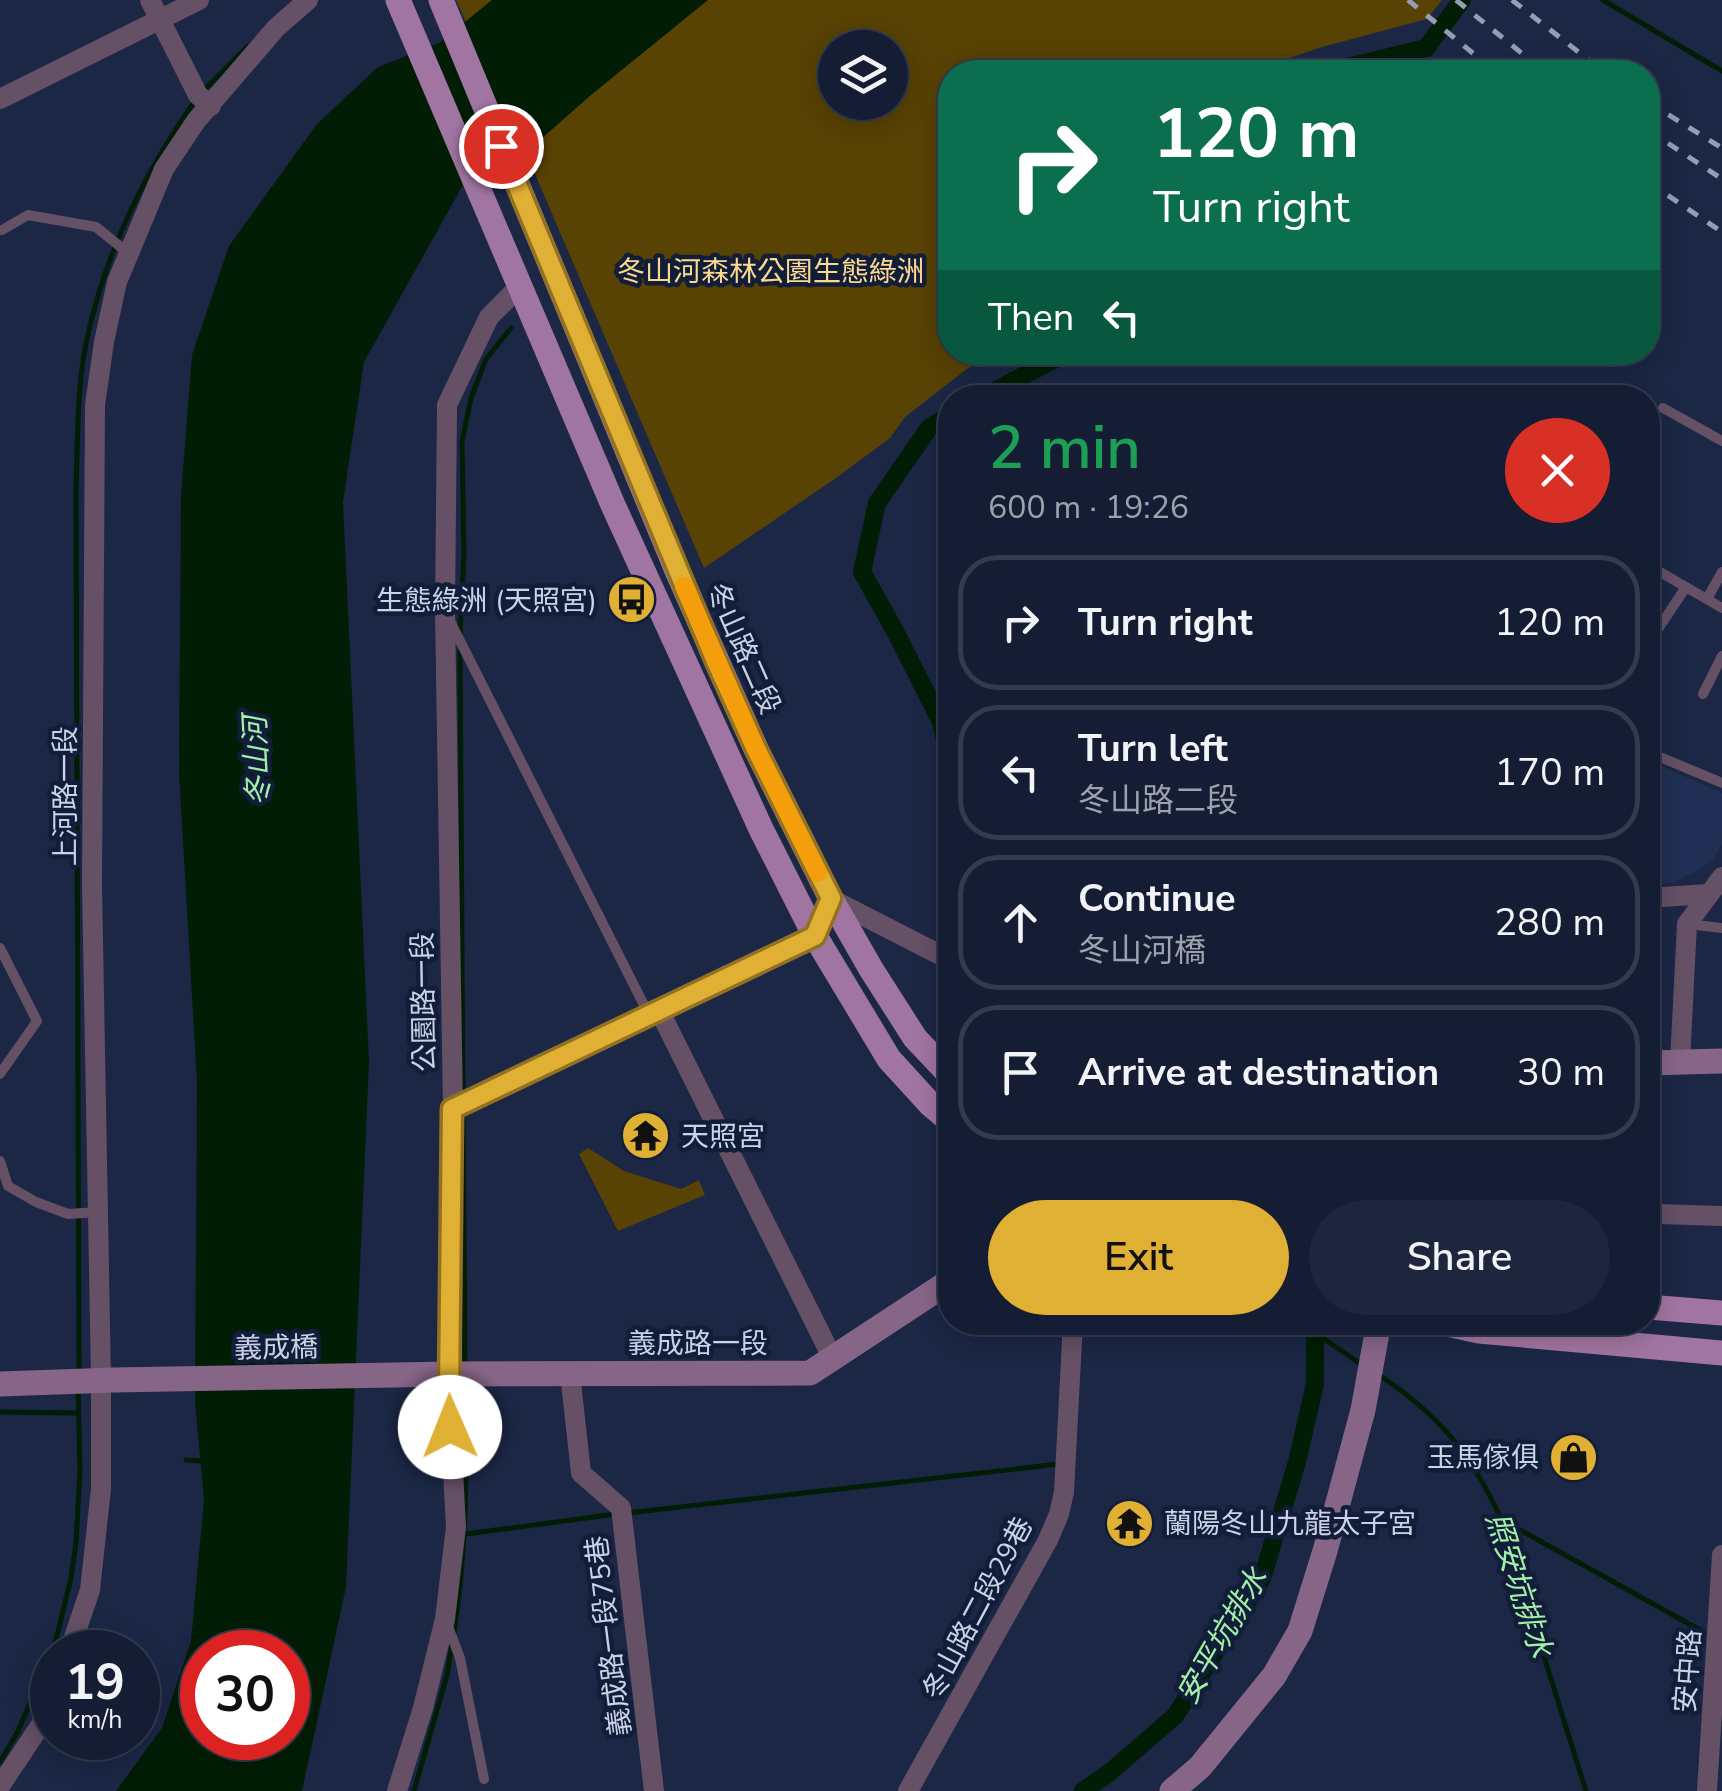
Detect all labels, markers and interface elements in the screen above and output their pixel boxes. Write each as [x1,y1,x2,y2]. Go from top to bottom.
map controls [818,30,908,120]
button: layers [818,30,908,120]
text: 120 m [1153,86,1359,182]
icon: right [988,100,1118,230]
pin [459,104,544,189]
icon: arrive [474,119,529,174]
text: Turn right [1153,177,1350,238]
park label: 冬山河森林公園生態綠洲 [617,253,925,291]
icon: left [1094,290,1149,345]
text: Then [988,292,1074,343]
text: 2 min [988,407,1141,489]
button: close [1505,418,1610,523]
text: 600 m · 19:26 [988,486,1189,529]
bus stop icon: 生態綠洲 (天照宮) [606,574,658,626]
street label: 冬山路二段 [697,577,789,720]
place label: 生態綠洲 (天照宮) [376,582,597,620]
icon: right [993,595,1048,650]
text: Turn right [1078,597,1253,648]
text: 120 m [1494,597,1605,648]
water label: 冬山河 [234,710,280,807]
text: Turn left [1078,723,1228,774]
street label: 上河路一段 [47,726,85,866]
icon: left [993,745,1048,800]
text: 170 m [1494,747,1605,798]
text: 冬山路二段 [1078,779,1238,822]
text: Continue [1078,873,1236,924]
icon: ahead [993,895,1048,950]
text: 280 m [1494,897,1605,948]
text: 冬山河橋 [1078,929,1206,972]
street label: 公園路一段 [404,932,444,1072]
icon: arrive [993,1045,1048,1100]
text: Arrive at destination [1078,1047,1439,1098]
text: 30 m [1517,1047,1605,1098]
temple icon: 天照宮 [620,1110,672,1162]
place label: 天照宮 [681,1118,765,1156]
button: Exit [988,1200,1289,1315]
button: Share [1309,1200,1610,1315]
street label: 義成路一段 [628,1325,768,1363]
street label: 義成橋 [234,1328,318,1368]
position arrow [398,1375,502,1479]
shop icon: 玉馬傢俱 [1548,1431,1600,1483]
place label: 玉馬傢俱 [1427,1439,1539,1477]
temple icon: 蘭陽冬山九龍太子宮 [1103,1497,1155,1549]
place label: 蘭陽冬山九龍太子宮 [1164,1505,1416,1543]
water label: 照安坑排水 [1476,1507,1562,1665]
street label: 冬山路二段29巷 [914,1511,1042,1706]
street label: 義成路一段75巷 [578,1534,640,1738]
water label: 安平坑排水 [1167,1559,1279,1711]
street label: 安中路 [1666,1628,1710,1714]
speed limit sign: 30 [180,1630,310,1760]
text: 19 [65,1648,125,1717]
text: km/h [67,1703,123,1737]

